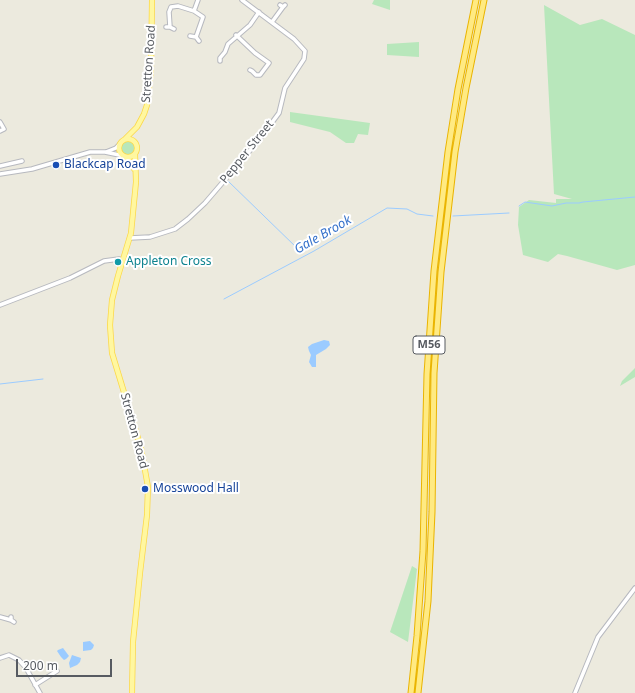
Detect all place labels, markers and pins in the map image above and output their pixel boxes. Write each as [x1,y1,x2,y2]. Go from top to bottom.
place label: Blackcap Road [64,158,146,172]
marker: Blackcap Road [51,160,61,170]
place label: Appleton Cross [126,255,211,269]
marker: Appleton Cross [113,257,123,267]
place label: Mosswood Hall [153,482,239,496]
marker: Mosswood Hall [140,484,150,494]

